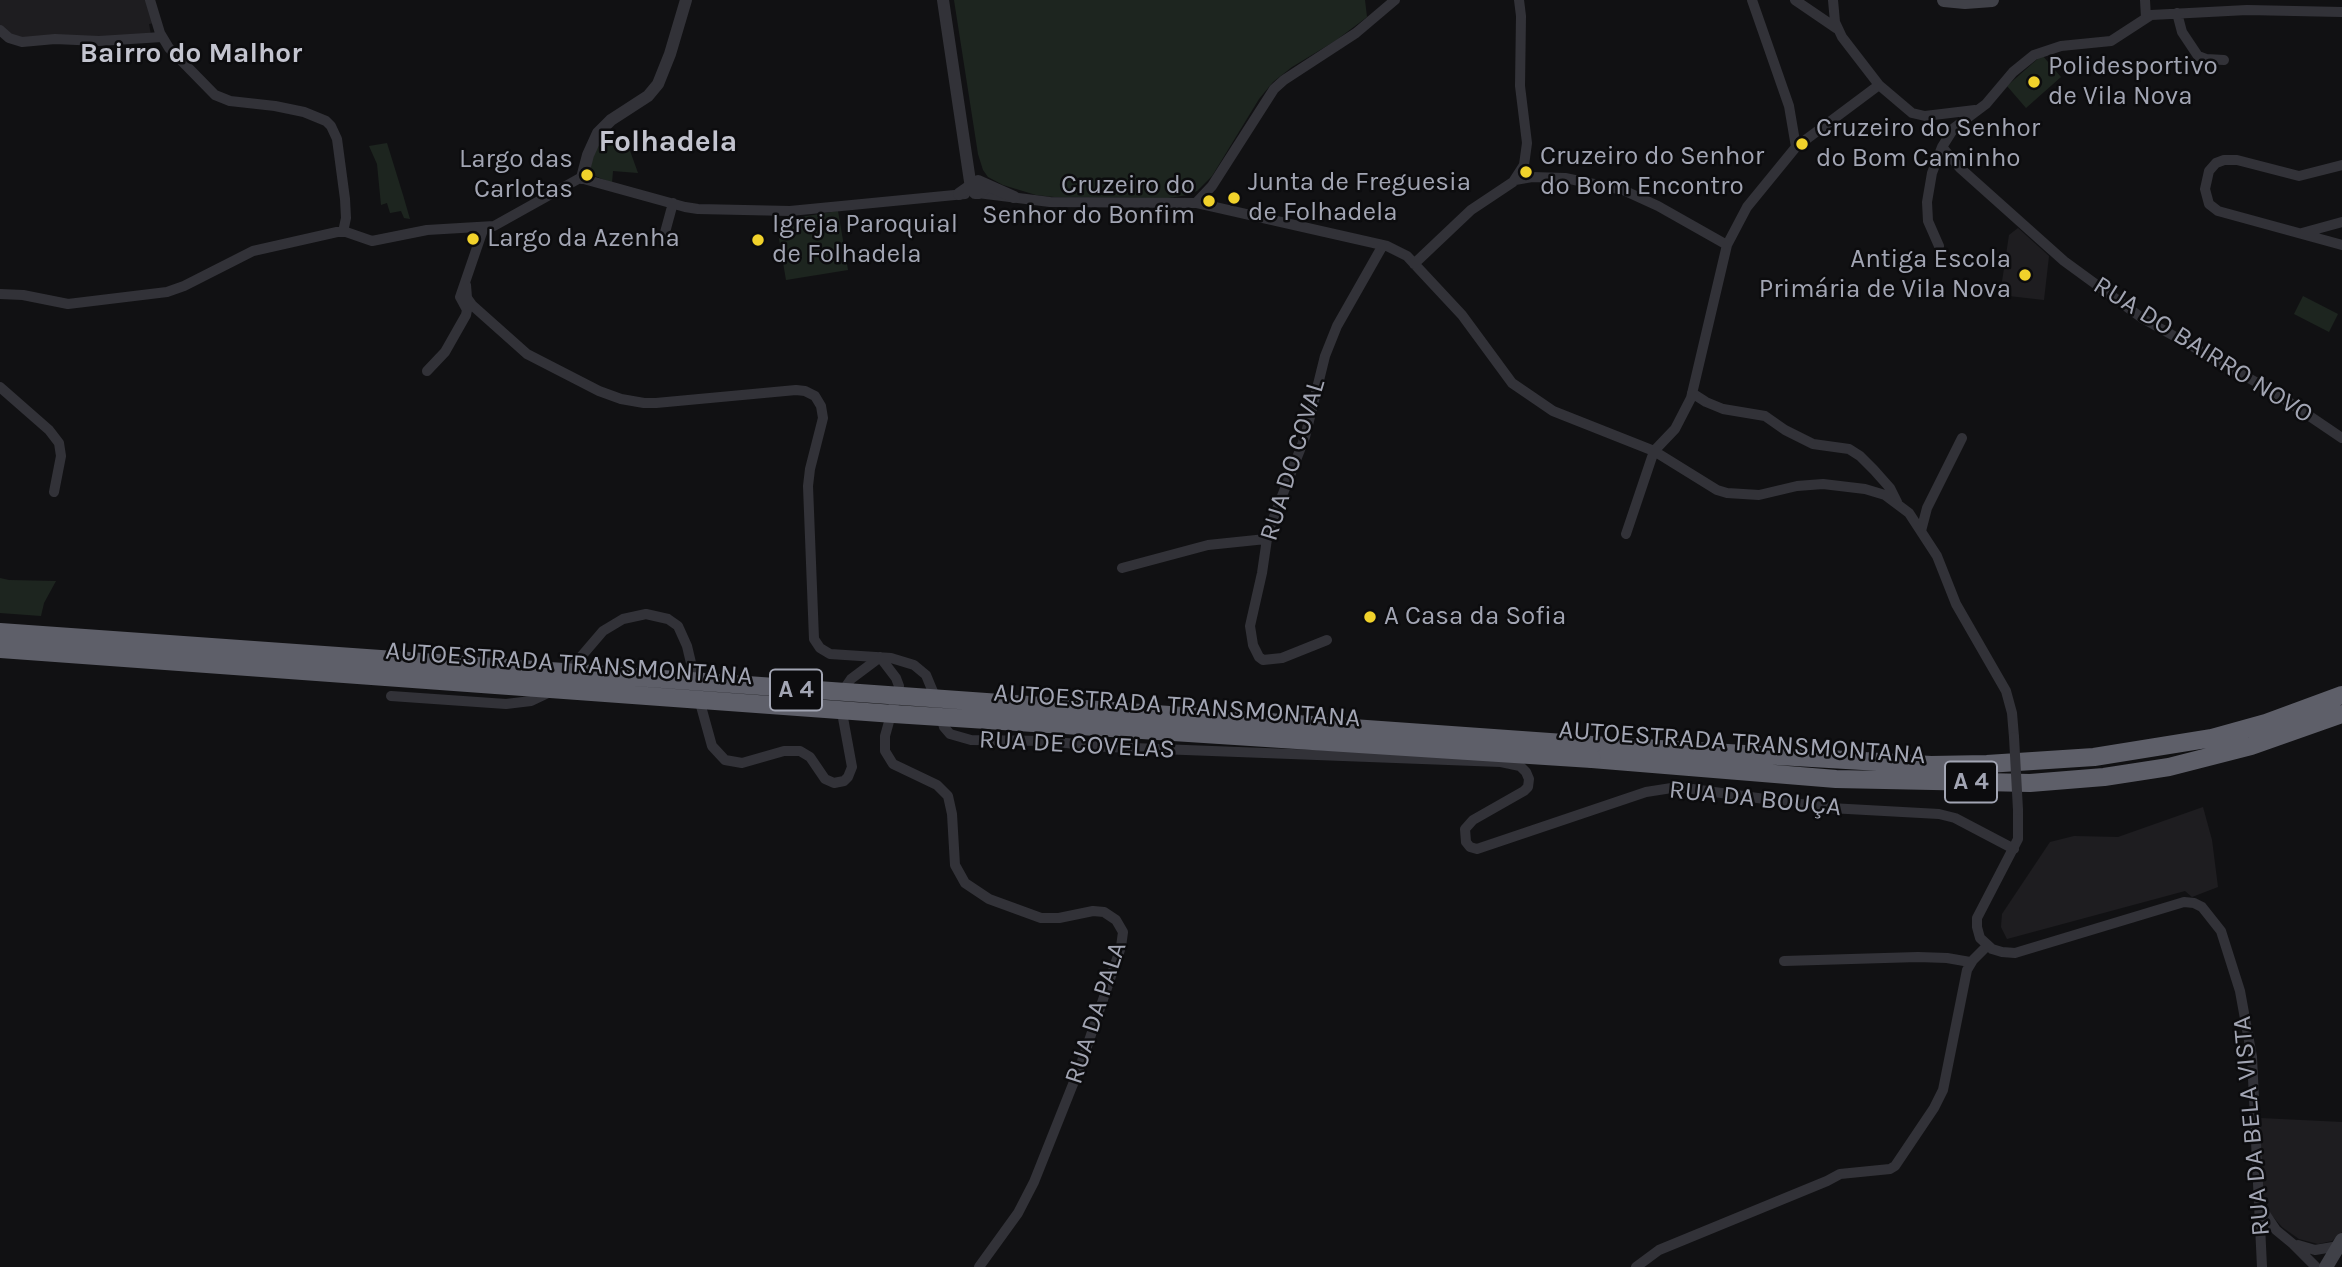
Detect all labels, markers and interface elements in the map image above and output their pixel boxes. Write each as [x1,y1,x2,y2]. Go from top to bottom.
district label: Bairro do Malhor [80,37,302,71]
place label: Polidesportivo de Vila Nova [2048,51,2218,112]
marker: Polidesportivo de Vila Nova [2026,74,2042,90]
place label: Cruzeiro do Senhor do Bom Caminho [1816,113,2040,174]
district label: Folhadela [599,124,737,160]
marker: Cruzeiro do Senhor do Bom Caminho [1794,136,1810,152]
place label: Cruzeiro do Senhor do Bom Encontro [1540,141,1764,202]
place label: Largo das Carlotas [459,144,573,206]
marker: Cruzeiro do Senhor do Bom Encontro [1518,164,1534,180]
marker: Largo das Carlotas [579,167,595,183]
place label: Junta de Freguesia de Folhadela [1248,167,1471,228]
place label: Cruzeiro do Senhor do Bonfim [982,170,1195,232]
marker: Junta de Freguesia de Folhadela [1226,190,1242,206]
marker: Cruzeiro do Senhor do Bonfim [1201,193,1217,209]
place label: Igreja Paroquial de Folhadela [772,209,958,270]
place label: Largo da Azenha [487,223,680,255]
marker: Largo da Azenha [465,231,481,247]
marker: Igreja Paroquial de Folhadela [750,232,766,248]
place label: Antiga Escola Primária de Vila Nova [1759,244,2011,306]
marker: Antiga Escola Primária de Vila Nova [2017,267,2033,283]
street label: RUA DO BAIRRO NOVO [2088,270,2318,430]
street label: RUA DO COVAL [1254,375,1332,545]
place label: A Casa da Sofia [1384,601,1566,633]
marker: A Casa da Sofia [1362,609,1378,625]
street label: AUTOESTRADA TRANSMONTANA [384,636,754,692]
road number: A 4 [770,670,822,710]
street label: AUTOESTRADA TRANSMONTANA [992,678,1362,734]
street label: AUTOESTRADA TRANSMONTANA [1557,715,1927,771]
street label: RUA DE COVELAS [978,724,1176,766]
road number: A 4 [1945,762,1997,802]
street label: RUA DA BOUÇA [1667,774,1843,824]
street label: RUA DA PALA [1058,938,1134,1088]
street label: RUA DA BELA VISTA [2227,1015,2277,1237]

